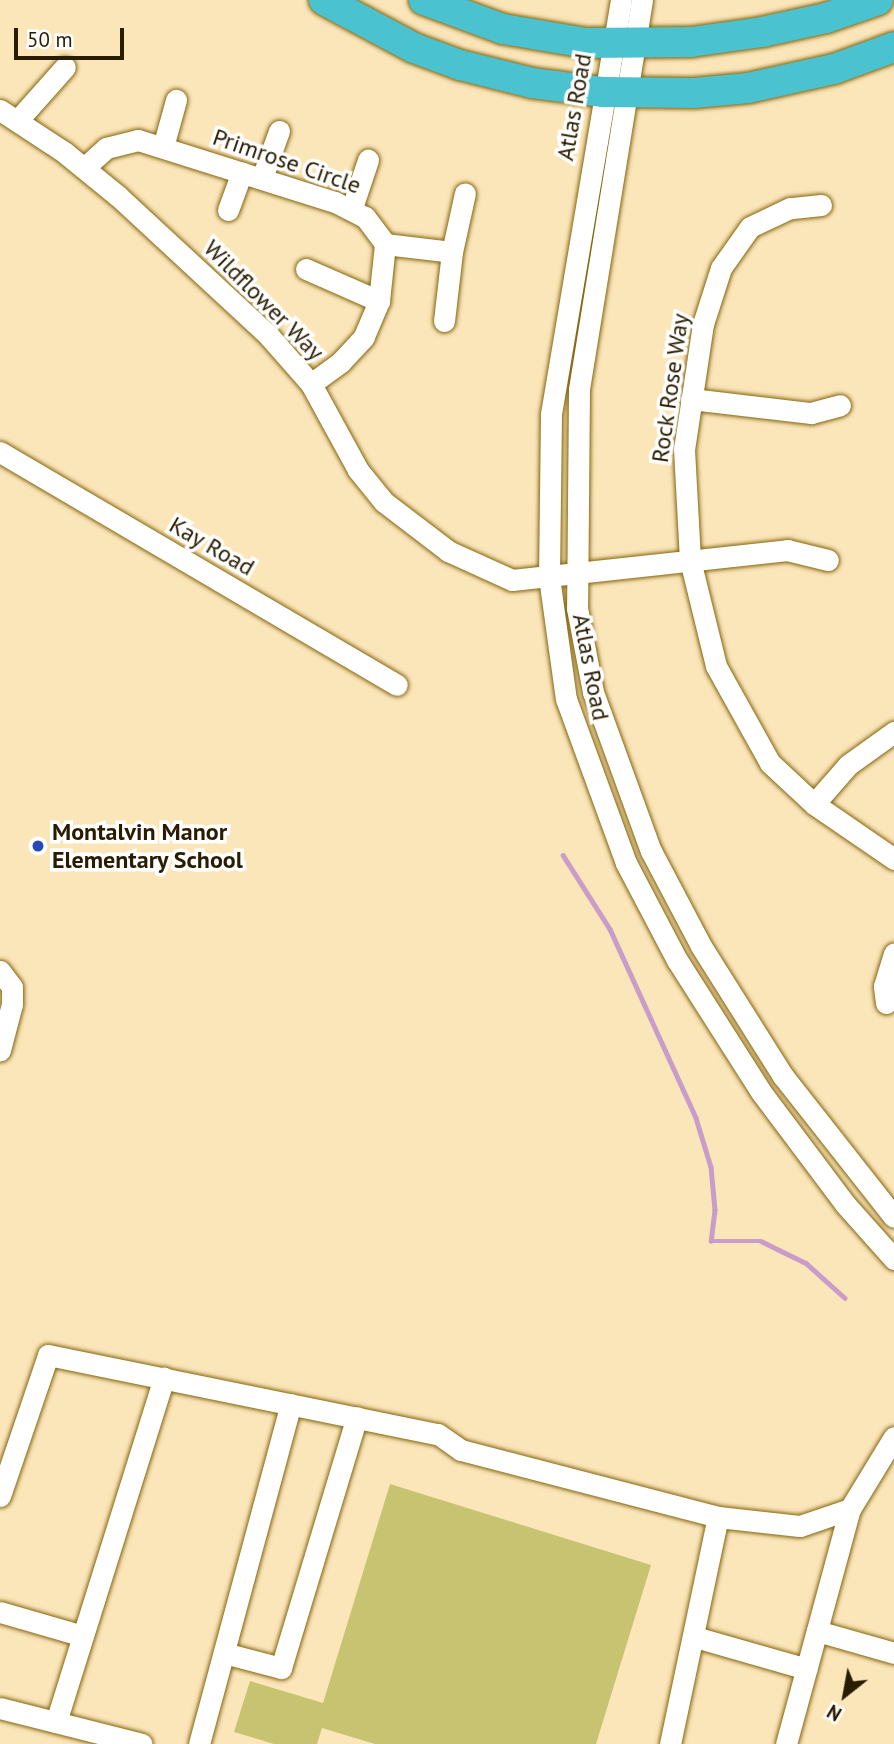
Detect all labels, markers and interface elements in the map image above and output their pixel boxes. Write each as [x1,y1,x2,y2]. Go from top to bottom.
scale bar [18,14,128,58]
text: 50 m [27,26,73,53]
street label: Atlas Road [550,51,598,163]
street label: Primrose Circle [209,122,365,200]
street label: Wildflower Way [198,234,330,366]
street label: Rock Rose Way [645,311,695,465]
street label: Kay Road [164,510,260,582]
street label: Atlas Road [567,611,615,723]
place label: Montalvin Manor Elementary School [52,818,244,874]
marker: Montalvin Manor Elementary School [30,838,46,854]
north arrow [810,1660,880,1730]
text: N [823,1700,846,1727]

